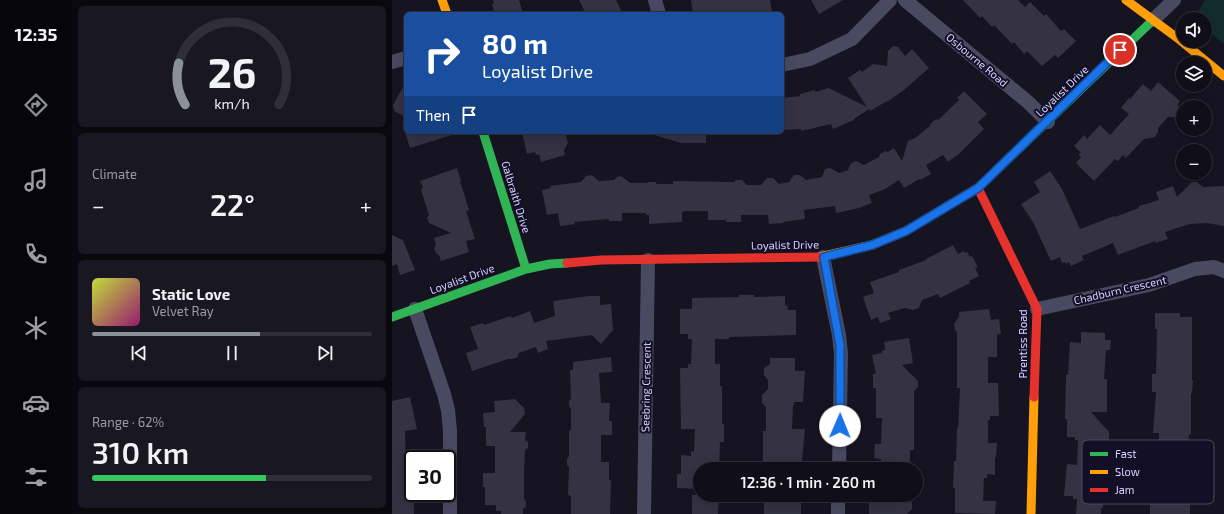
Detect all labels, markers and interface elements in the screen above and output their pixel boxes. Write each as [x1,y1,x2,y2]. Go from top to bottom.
map controls [1176,12,1212,180]
button: sound [1176,12,1212,48]
text: 12:35 [14,23,58,45]
text: 80 m [482,26,548,60]
icon: right [416,28,468,80]
street label: Osbourne Road [944,30,1011,89]
pin [1103,33,1137,67]
icon: arrive [1109,39,1131,61]
text: 26 [208,45,256,95]
button: layers [1176,56,1212,92]
text: Loyalist Drive [482,60,593,82]
street label: Loyalist Drive [1033,62,1091,119]
icon: directions [22,91,50,119]
text: km/h [214,94,250,111]
button: + [1176,100,1212,136]
icon: arrive [458,104,480,126]
text: Then [416,106,450,124]
button: − [1176,144,1212,180]
street label: Galbraith Drive [499,159,534,235]
icon: music [22,166,50,194]
text: Climate [92,166,137,182]
text: 22° [210,186,255,222]
text: − [92,192,105,218]
text: + [360,192,372,218]
street label: Loyalist Drive [751,237,819,252]
icon: phone [22,240,50,268]
street label: Loyalist Drive [428,261,496,296]
street label: Chadburn Crescent [1072,273,1167,306]
text: Static Love [152,285,230,303]
text: Velvet Ray [152,303,214,319]
street label: Prentiss Road [1016,310,1029,378]
icon: climate [22,314,50,342]
icon: previous [128,342,150,364]
icon: pause [221,342,243,364]
icon: next [314,342,336,364]
street label: Seebring Crescent [638,342,653,432]
icon: car [22,389,50,417]
position arrow [819,405,861,447]
text: Range · 62% [92,414,164,430]
text: 310 km [92,434,189,470]
legend [1082,440,1214,504]
text: Fast [1115,447,1137,460]
speed limit sign: 30 [404,450,456,502]
icon: filters [22,463,50,491]
text: Slow [1115,465,1140,478]
text: 12:36 · 1 min · 260 m [741,473,875,491]
text: Jam [1115,483,1134,496]

